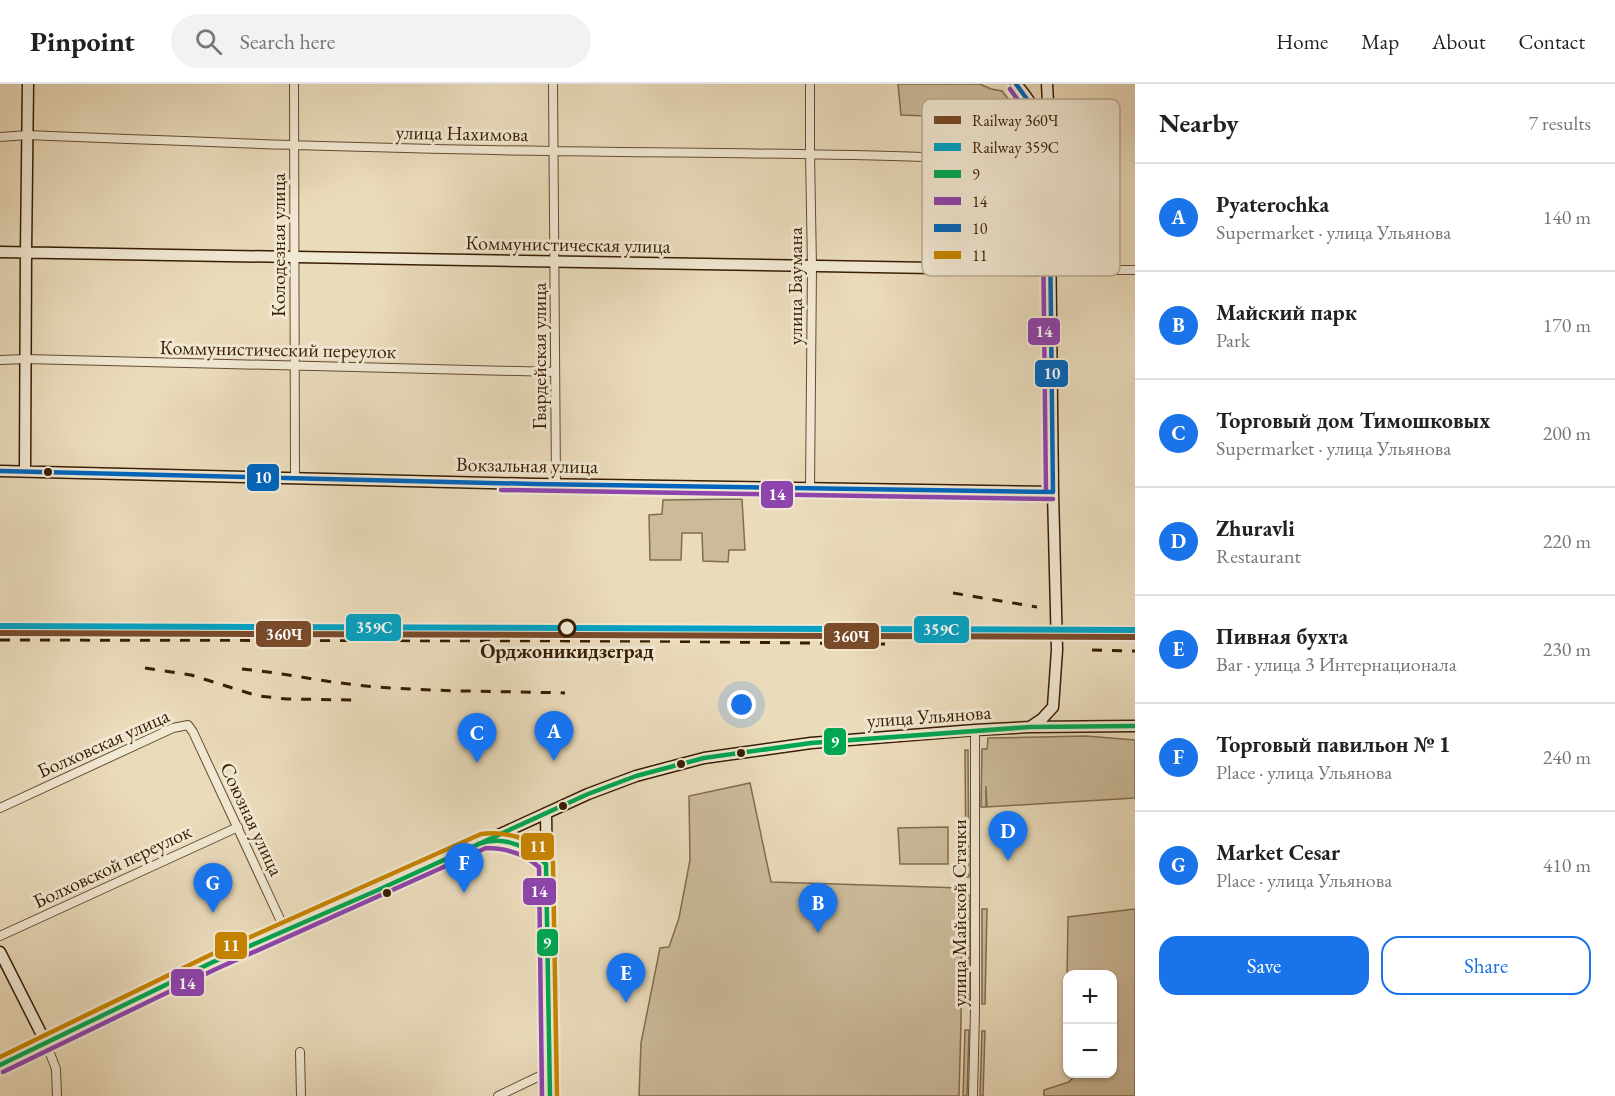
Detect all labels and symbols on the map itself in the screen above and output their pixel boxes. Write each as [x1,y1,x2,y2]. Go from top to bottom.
legend [922,99,1120,276]
text: Railway 360Ч [972,110,1059,131]
street label: улица Нахимова [395,119,529,147]
text: Railway 359С [972,137,1059,158]
text: 9 [972,164,980,185]
street label: Колодезная улица [265,173,291,317]
text: 14 [972,191,988,212]
text: 10 [972,218,988,239]
street label: улица Баумана [782,227,808,345]
street label: Коммунистическая улица [465,229,671,259]
text: 11 [972,245,987,266]
street label: Гвардейская улица [526,283,552,429]
line badge: 14 [1027,317,1061,346]
text: 14 [1036,321,1053,342]
street label: Коммунистический переулок [159,334,397,364]
line badge: 10 [1034,359,1069,388]
text: 10 [1044,363,1061,384]
street label: Вокзальная улица [456,451,598,479]
line badge: 10 [246,463,280,492]
unlabelled marker [42,466,54,478]
text: 10 [255,467,272,488]
line badge: 14 [760,480,794,509]
text: 14 [769,484,786,505]
line badge: 359С [345,613,402,642]
line badge: 359С [913,615,970,644]
text: 359С [356,617,392,638]
marker: Орджоникидзеград [558,619,576,637]
text: 359С [923,619,959,640]
line badge: 360Ч [255,620,312,648]
line badge: 360Ч [823,622,880,650]
text: 360Ч [265,624,303,645]
text: 360Ч [832,626,870,647]
place label: Орджоникидзеград [480,638,654,664]
your location [727,690,756,719]
street label: улица Ульянова [866,699,992,733]
street label: Болховская улица [33,702,173,784]
pin: A [534,712,574,761]
pin: C [458,714,496,763]
line badge: 9 [823,727,847,756]
text: 9 [831,731,840,752]
unlabelled marker [735,747,747,759]
street label: Союзная улица [214,758,290,880]
unlabelled marker [675,758,687,770]
unlabelled marker [557,800,569,812]
pin: D [988,812,1028,861]
street label: Болховской переулок [29,818,196,914]
street label: улица Майской Стачки [946,819,972,1007]
line badge: 11 [520,832,555,861]
text: 11 [530,836,546,857]
pin: F [444,844,484,893]
pin: G [194,864,232,913]
line badge: 14 [522,877,557,906]
text: 14 [531,881,548,902]
pin: B [798,884,838,933]
unlabelled marker [381,887,393,899]
line badge: 9 [536,928,559,957]
line badge: 11 [214,931,248,960]
text: 9 [543,932,552,953]
text: 11 [223,935,239,956]
pin: E [606,954,646,1003]
line badge: 14 [170,968,205,997]
text: 14 [179,973,196,994]

